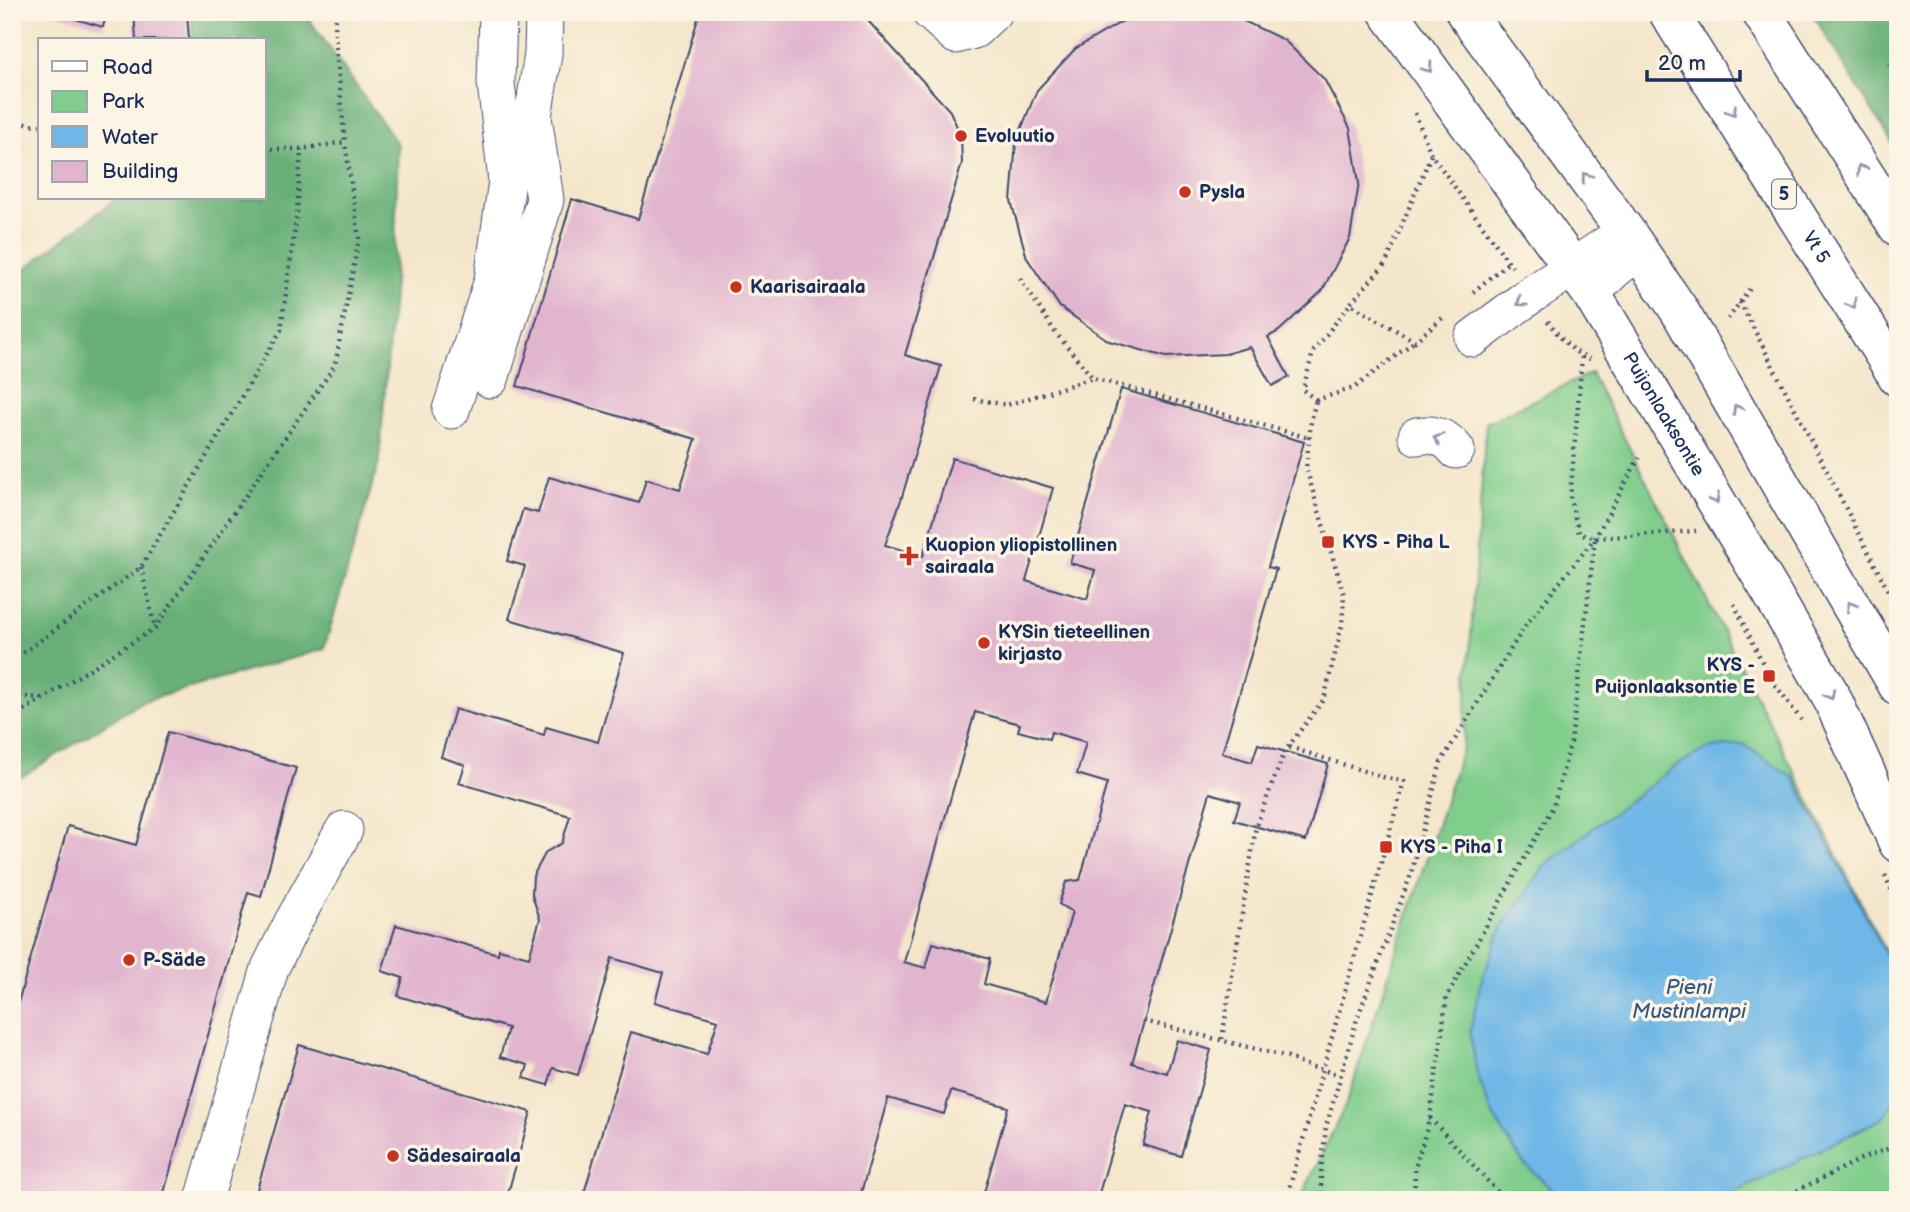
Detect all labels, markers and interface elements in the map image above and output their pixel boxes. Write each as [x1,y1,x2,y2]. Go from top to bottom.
legend [38,38,266,200]
scale bar [1647,38,1740,82]
text: 20 m [1658,51,1706,76]
text: Road [102,55,153,80]
one-way arrow [1420,60,1432,73]
text: Park [102,89,145,114]
one-way arrow [1723,103,1736,116]
text: Water [102,125,158,150]
place label: Evoluutio [975,125,1055,148]
marker: Evoluutio [953,128,969,144]
text: Building [102,159,178,184]
one-way arrow [1856,164,1869,177]
one-way arrow [1582,172,1594,185]
road number: 5 [1772,180,1796,209]
place label: Pysla [1199,181,1245,204]
marker: Pysla [1177,184,1193,200]
street label: Vt 5 [1798,227,1835,268]
place label: Kaarisairaala [750,276,866,299]
marker: Kaarisairaala [728,279,744,295]
one-way arrow [1517,294,1529,306]
one-way arrow [1844,296,1857,309]
street label: Puijonlaaksontie [1618,348,1710,480]
one-way arrow [1732,403,1745,416]
one-way arrow [1432,433,1445,447]
one-way arrow [1707,491,1720,504]
place label: KYS - Piha L [1342,531,1450,554]
place label: Kuopion yliopistollinen sairaala [925,534,1117,579]
marker: KYS - Piha L [1320,534,1336,550]
marker: Kuopion yliopistollinen sairaala [899,546,919,566]
one-way arrow [1846,600,1859,613]
place label: KYSin tieteellinen kirjasto [998,621,1150,666]
marker: KYSin tieteellinen kirjasto [976,635,992,651]
place label: KYS - Puijonlaaksontie E [1595,654,1755,699]
marker: KYS - Puijonlaaksontie E [1761,668,1777,684]
one-way arrow [1821,688,1835,700]
place label: KYS - Piha I [1400,836,1503,859]
marker: KYS - Piha I [1378,839,1394,855]
place label: P-Säde [143,949,206,972]
marker: P-Säde [121,952,137,968]
water label: Pieni Mustinlampi [1632,975,1747,1024]
place label: Sädesairaala [407,1145,521,1168]
marker: Sädesairaala [385,1148,401,1164]

